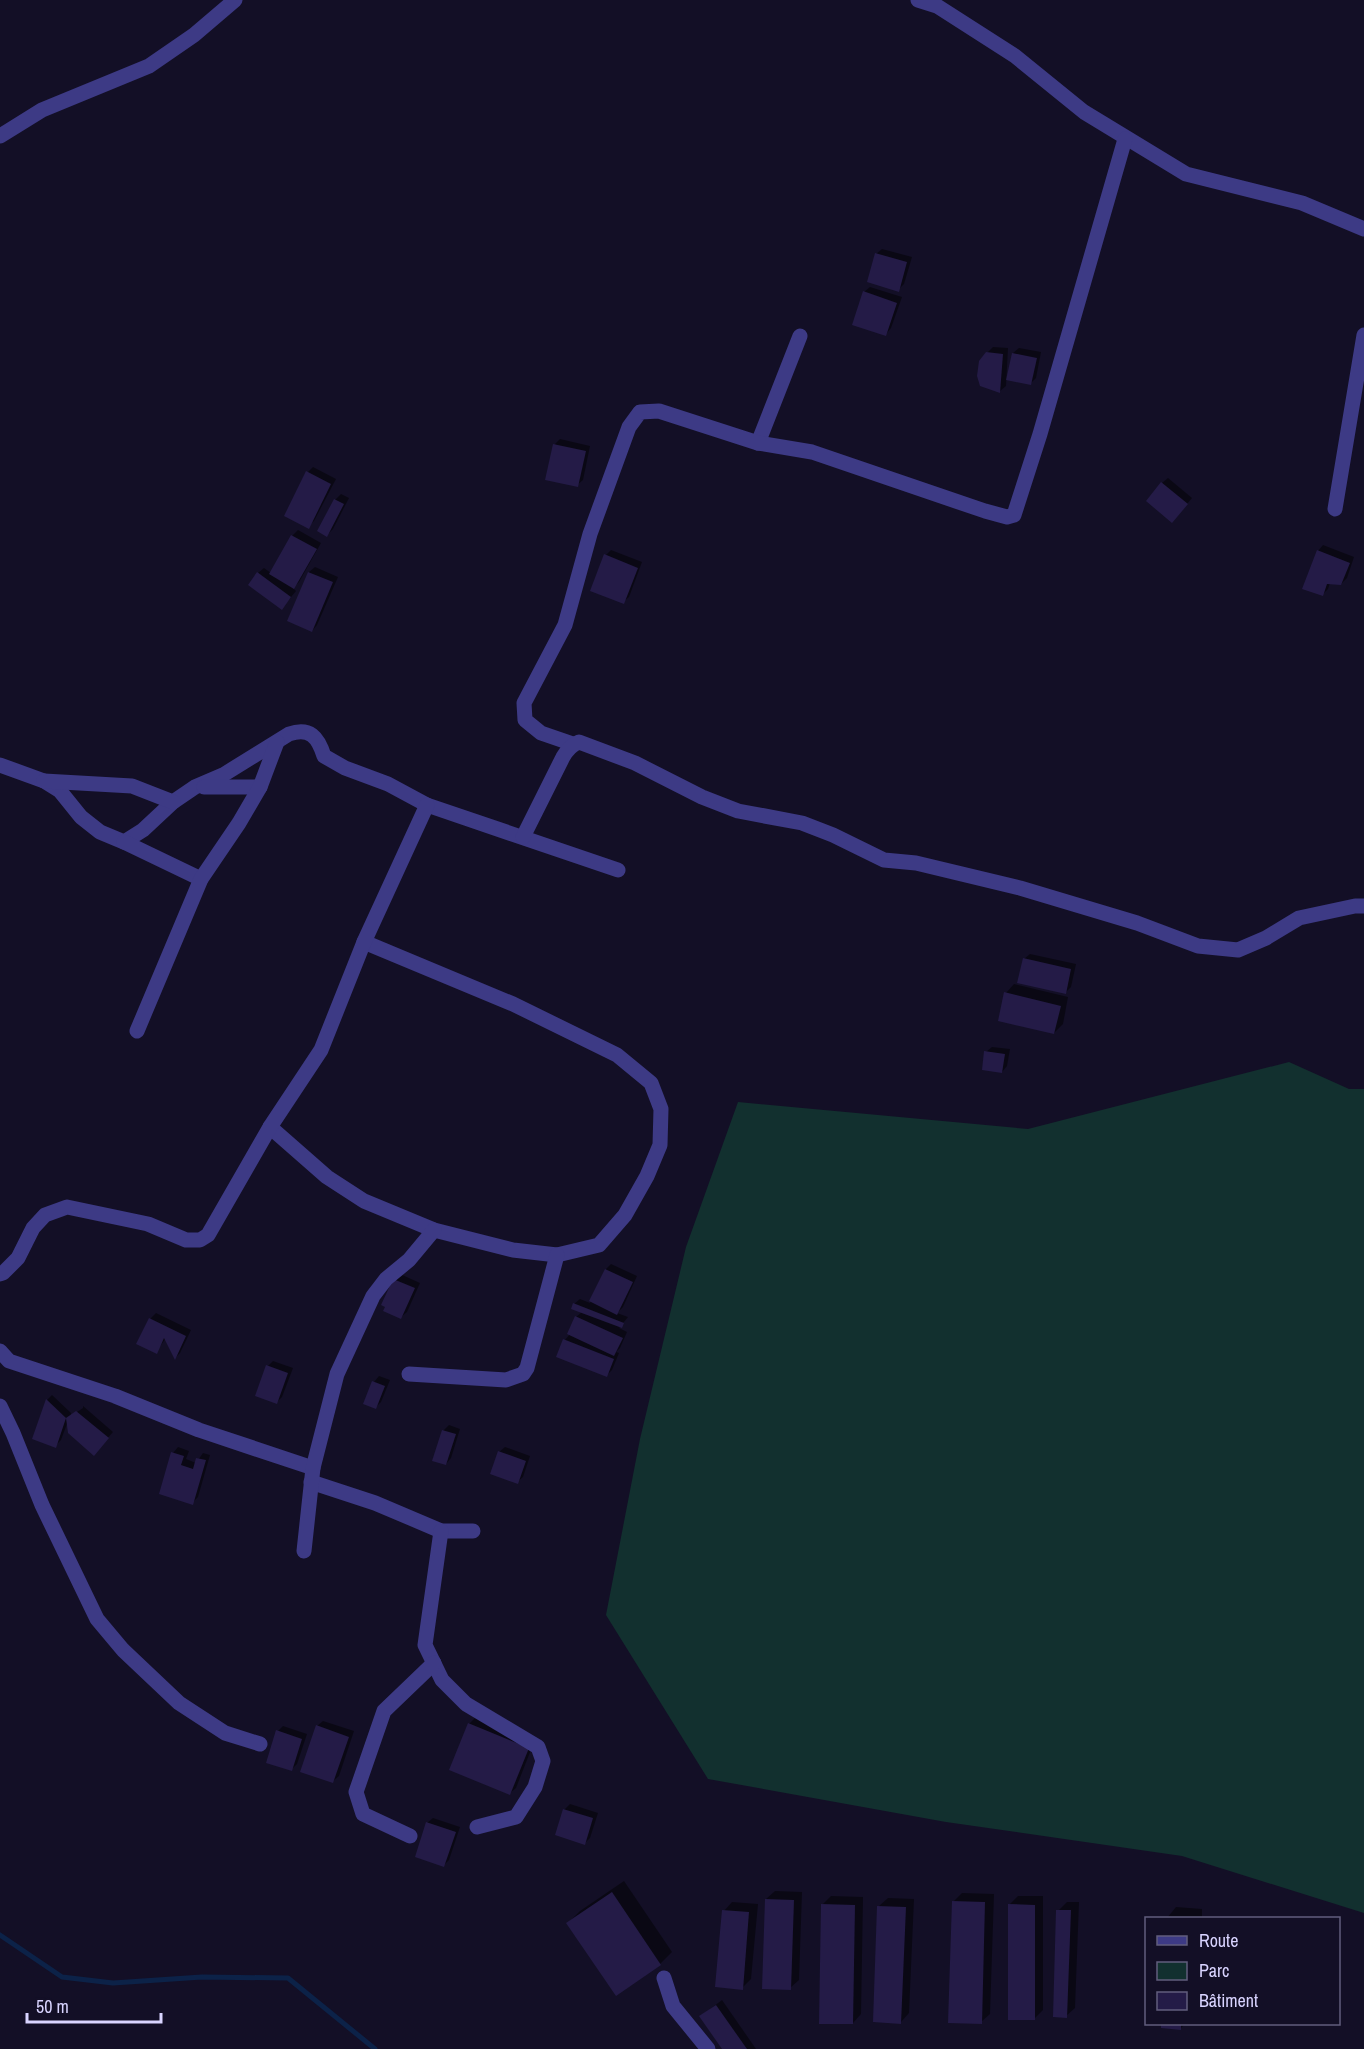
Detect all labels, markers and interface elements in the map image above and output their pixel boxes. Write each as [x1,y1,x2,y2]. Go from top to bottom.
legend [1145,1917,1340,2025]
text: Route [1199,1928,1238,1953]
text: Parc [1199,1958,1229,1983]
scale bar [27,1986,160,2024]
text: Bâtiment [1199,1988,1258,2013]
text: 50 m [36,1994,69,2019]

